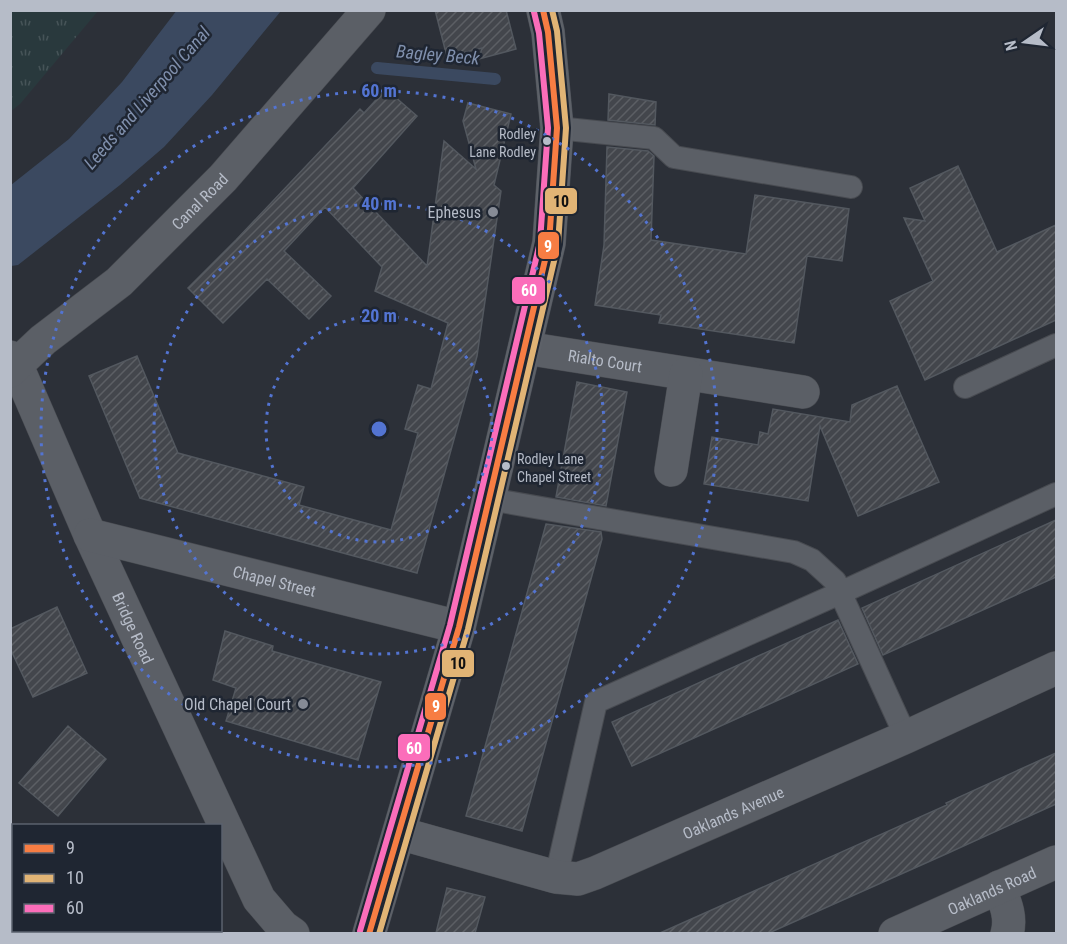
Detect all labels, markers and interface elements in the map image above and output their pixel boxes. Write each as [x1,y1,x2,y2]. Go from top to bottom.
north arrow [995,12,1055,72]
water label: Leeds and Liverpool Canal [79,22,215,173]
text: N [1001,38,1021,53]
water label: Bagley Beck [395,40,482,69]
text: 60 m [361,80,397,101]
place label: Rodley Lane Rodley [469,126,536,160]
marker: Rodley Lane Rodley [541,135,553,147]
street label: Canal Road [168,170,232,234]
line badge: 10 [544,187,578,215]
text: 10 [553,192,569,211]
text: 40 m [361,193,397,214]
place label: Ephesus [428,203,481,222]
marker: Ephesus [486,205,500,219]
line badge: 9 [537,231,560,260]
text: 9 [544,237,552,256]
line badge: 60 [511,276,546,305]
text: 60 [521,281,537,300]
text: 20 m [361,305,397,326]
street label: Rialto Court [567,346,644,376]
centre of rings [369,419,389,439]
place label: Rodley Lane Chapel Street [517,451,591,485]
marker: Rodley Lane Chapel Street [500,460,512,472]
street label: Chapel Street [231,562,318,601]
street label: Bridge Road [108,590,157,667]
line badge: 10 [441,649,475,678]
text: 10 [450,654,466,673]
line badge: 9 [424,692,447,721]
place label: Old Chapel Court [184,695,291,714]
marker: Old Chapel Court [296,697,310,711]
text: 9 [432,697,440,716]
line badge: 60 [397,733,431,762]
text: 60 [406,739,422,758]
street label: Oaklands Avenue [680,783,787,843]
legend [12,824,222,932]
text: 9 [66,837,75,858]
street label: Oaklands Road [945,863,1039,919]
text: 10 [66,867,84,888]
text: 60 [66,897,84,918]

